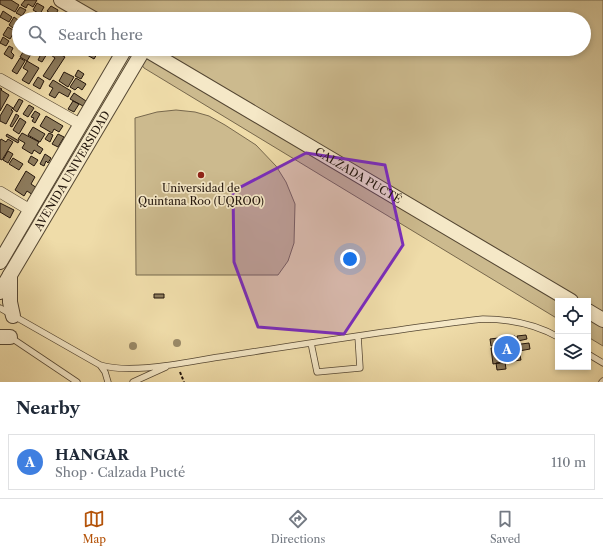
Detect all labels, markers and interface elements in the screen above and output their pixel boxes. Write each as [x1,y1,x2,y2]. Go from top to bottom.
search box [12,12,591,56]
icon: search [26,23,48,45]
text: Search here [58,25,143,44]
street label: AVENIDA UNIVERSIDAD [30,108,113,234]
street label: CALZADA PUCTÉ [312,144,405,207]
marker: Universidad de Quintana Roo (UQROO) [196,170,206,180]
place label: Universidad de Quintana Roo (UQROO) [138,181,264,208]
your location [340,249,360,269]
map controls [555,298,591,370]
button: locate [555,298,591,334]
pin: A [494,334,520,364]
button: layers [555,334,591,370]
text: Nearby [16,398,80,418]
text: HANGAR [55,445,129,464]
text: A [25,454,35,470]
text: 110 m [551,454,586,470]
text: Shop · Calzada Pucté [55,464,185,480]
tab: Map [82,508,106,546]
tab: Directions [271,508,325,546]
tab: Saved [490,508,521,546]

